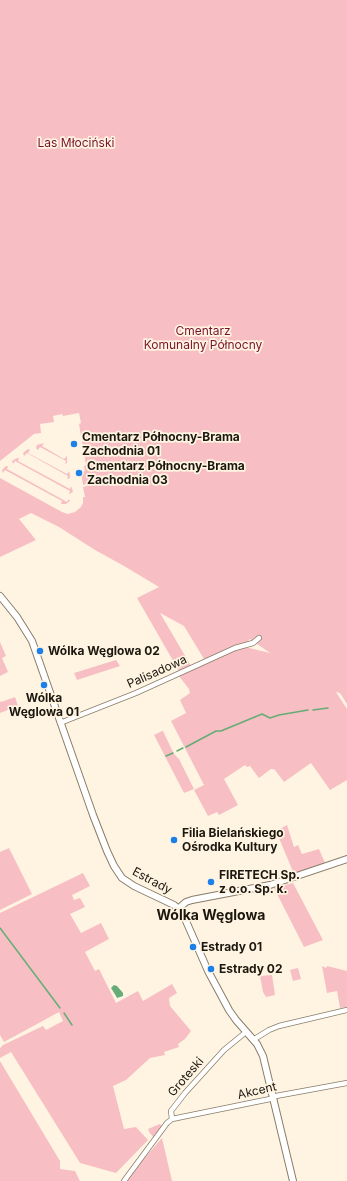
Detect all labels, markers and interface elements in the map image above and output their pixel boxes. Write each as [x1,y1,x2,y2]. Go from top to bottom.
park label: Las Młociński [38,136,114,150]
park label: Cmentarz Komunalny Północny [144,324,262,352]
place label: Cmentarz Północny-Brama Zachodnia 01 [82,430,240,458]
marker: Cmentarz Północny-Brama Zachodnia 01 [69,439,79,449]
place label: Cmentarz Północny-Brama Zachodnia 03 [87,459,245,487]
marker: Cmentarz Północny-Brama Zachodnia 03 [74,468,84,478]
place label: Wólka Węglowa 02 [48,644,160,658]
marker: Wólka Węglowa 02 [35,646,45,656]
street label: Palisadowa [125,652,189,692]
marker: Wólka Węglowa 01 [39,680,49,690]
place label: Wólka Węglowa 01 [9,691,79,719]
place label: Filia Bielańskiego Ośrodka Kultury [182,826,284,854]
marker: Filia Bielańskiego Ośrodka Kultury [169,835,179,845]
street label: Estrady [130,865,174,897]
place label: FIRETECH Sp. z o.o. Sp. k. [219,868,300,896]
marker: FIRETECH Sp. z o.o. Sp. k. [206,877,216,887]
district label: Wólka Węglowa [157,908,265,924]
place label: Estrady 01 [201,940,262,954]
marker: Estrady 01 [188,942,198,952]
place label: Estrady 02 [219,962,282,976]
marker: Estrady 02 [206,964,216,974]
street label: Groteski [165,1055,207,1099]
street label: Akcent [236,1080,278,1102]

